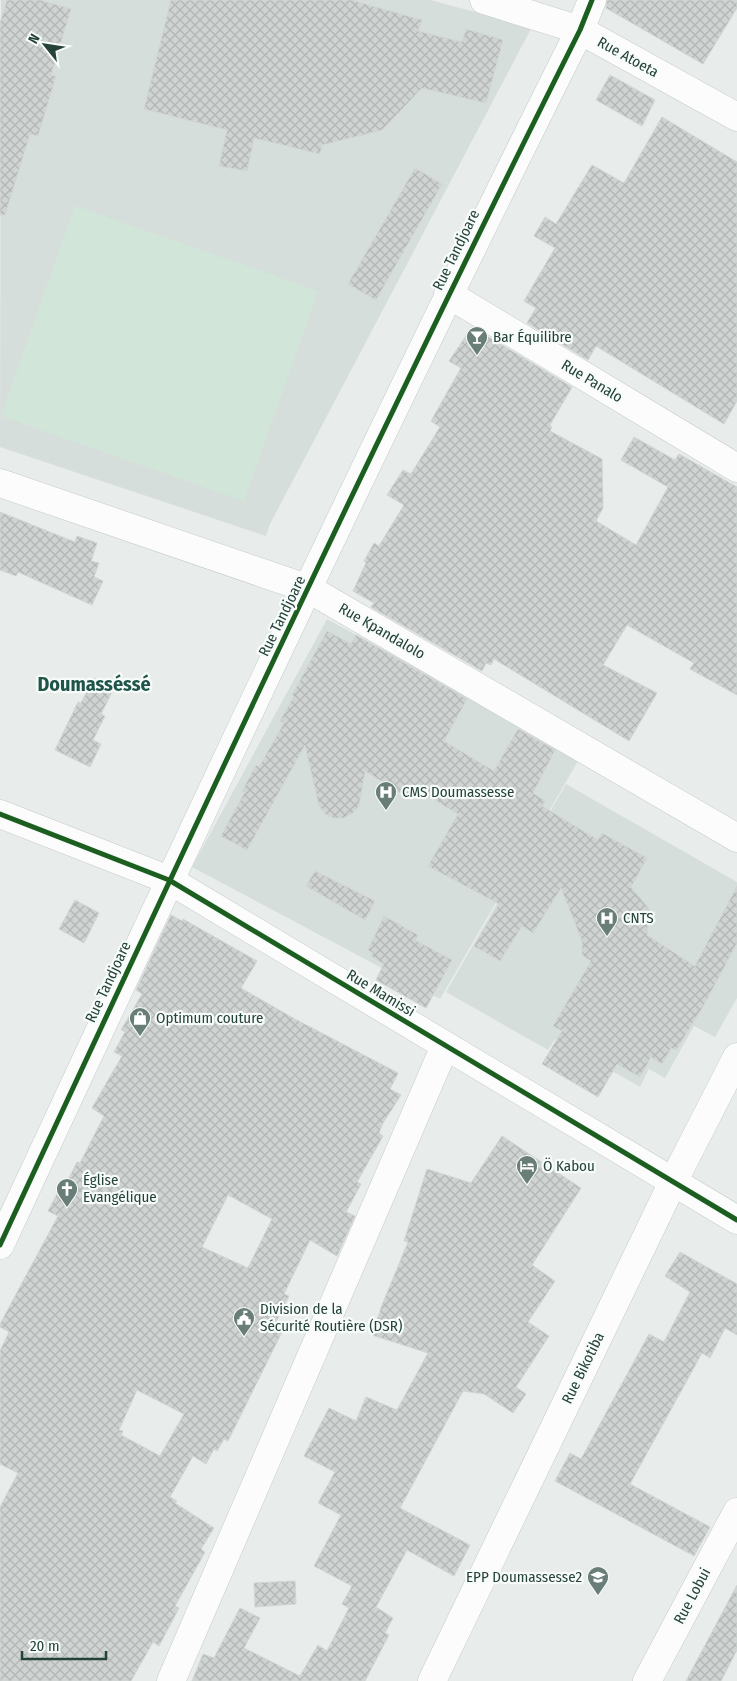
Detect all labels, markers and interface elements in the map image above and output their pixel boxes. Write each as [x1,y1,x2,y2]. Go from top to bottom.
north arrow [20,20,70,70]
text: N [25,31,44,47]
street label: Rue Atoeta [594,33,662,81]
street label: Rue Tandjoare [429,207,483,293]
bar icon: Bar Équilibre [465,325,489,356]
place label: Bar Équilibre [493,328,572,346]
street label: Rue Panalo [558,356,626,406]
street label: Rue Tandjoare [255,573,309,659]
street label: Rue Kpandalolo [336,599,429,663]
district label: Doumasséssé [37,672,151,696]
hospital icon: CMS Doumassesse [374,780,398,811]
place label: CMS Doumassesse [402,783,514,801]
hospital icon: CNTS [595,906,619,937]
place label: CNTS [623,909,654,927]
street label: Rue Tandjoare [81,939,135,1025]
street label: Rue Mamissi [343,966,419,1020]
shop icon: Optimum couture [128,1006,152,1037]
place label: Optimum couture [156,1009,263,1027]
hotel icon: Ö Kabou [515,1154,539,1185]
place label: Ö Kabou [543,1157,595,1175]
place label: Église Evangélique [83,1171,157,1206]
church icon: Église Evangélique [55,1177,79,1208]
place label: Division de la Sécurité Routière (DSR) [260,1300,402,1335]
public building icon: Division de la Sécurité Routière (DSR) [232,1306,256,1337]
street label: Rue Bikotiba [558,1329,608,1407]
school or university icon: EPP Doumassesse2 [586,1565,610,1596]
street label: Rue Lobui [670,1565,714,1627]
place label: EPP Doumassesse2 [466,1568,582,1586]
scale bar [22,1628,106,1660]
text: 20 m [30,1637,60,1655]

